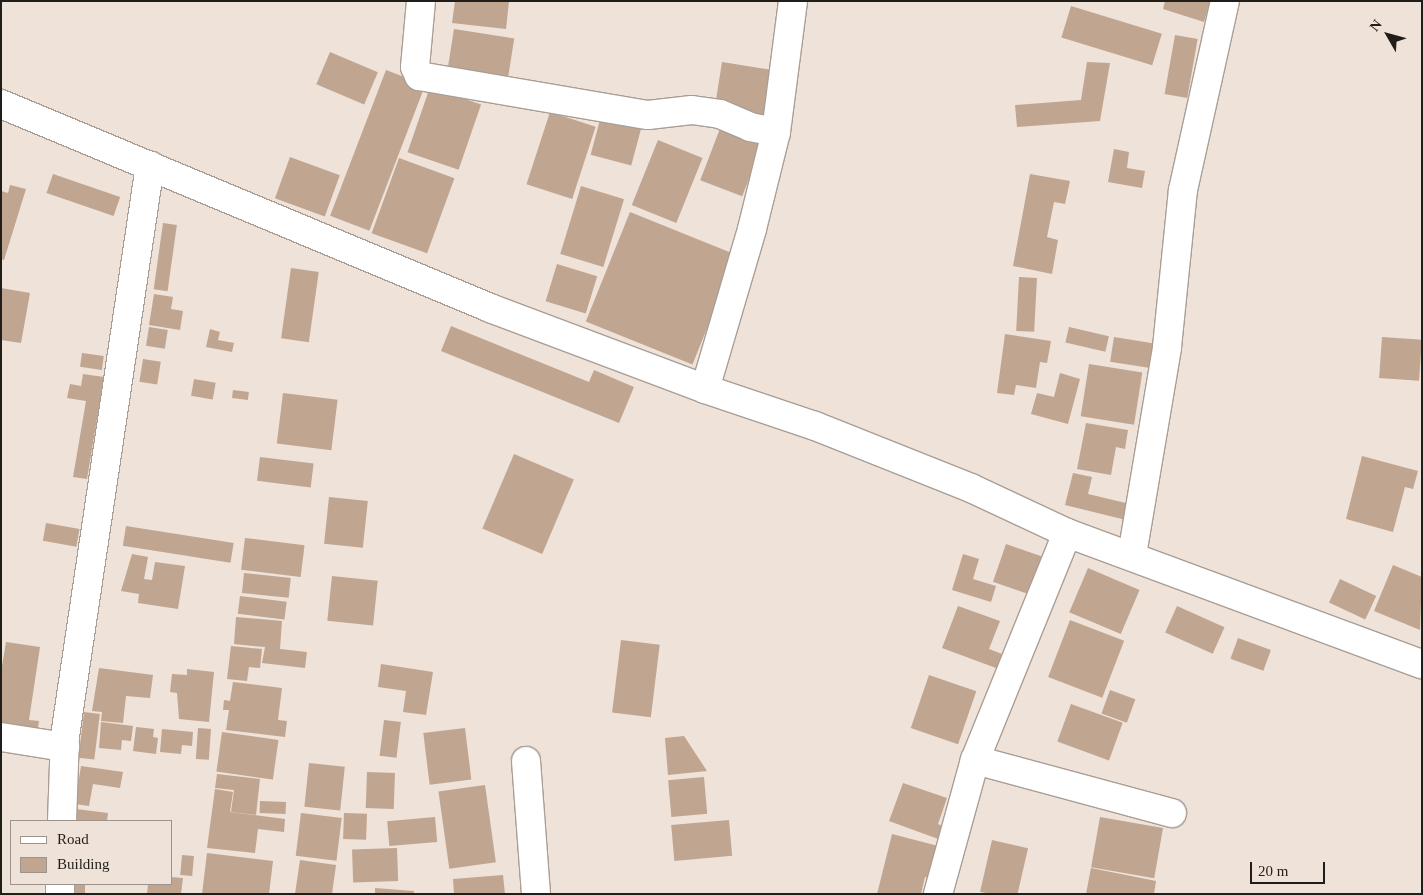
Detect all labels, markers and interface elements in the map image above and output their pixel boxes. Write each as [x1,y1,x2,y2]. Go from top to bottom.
north arrow [1363,10,1413,60]
text: N [1367,17,1385,34]
legend [10,820,172,885]
text: Road [57,831,89,847]
scale bar [1253,852,1328,884]
text: Building [57,856,110,872]
text: 20 m [1258,863,1288,879]

